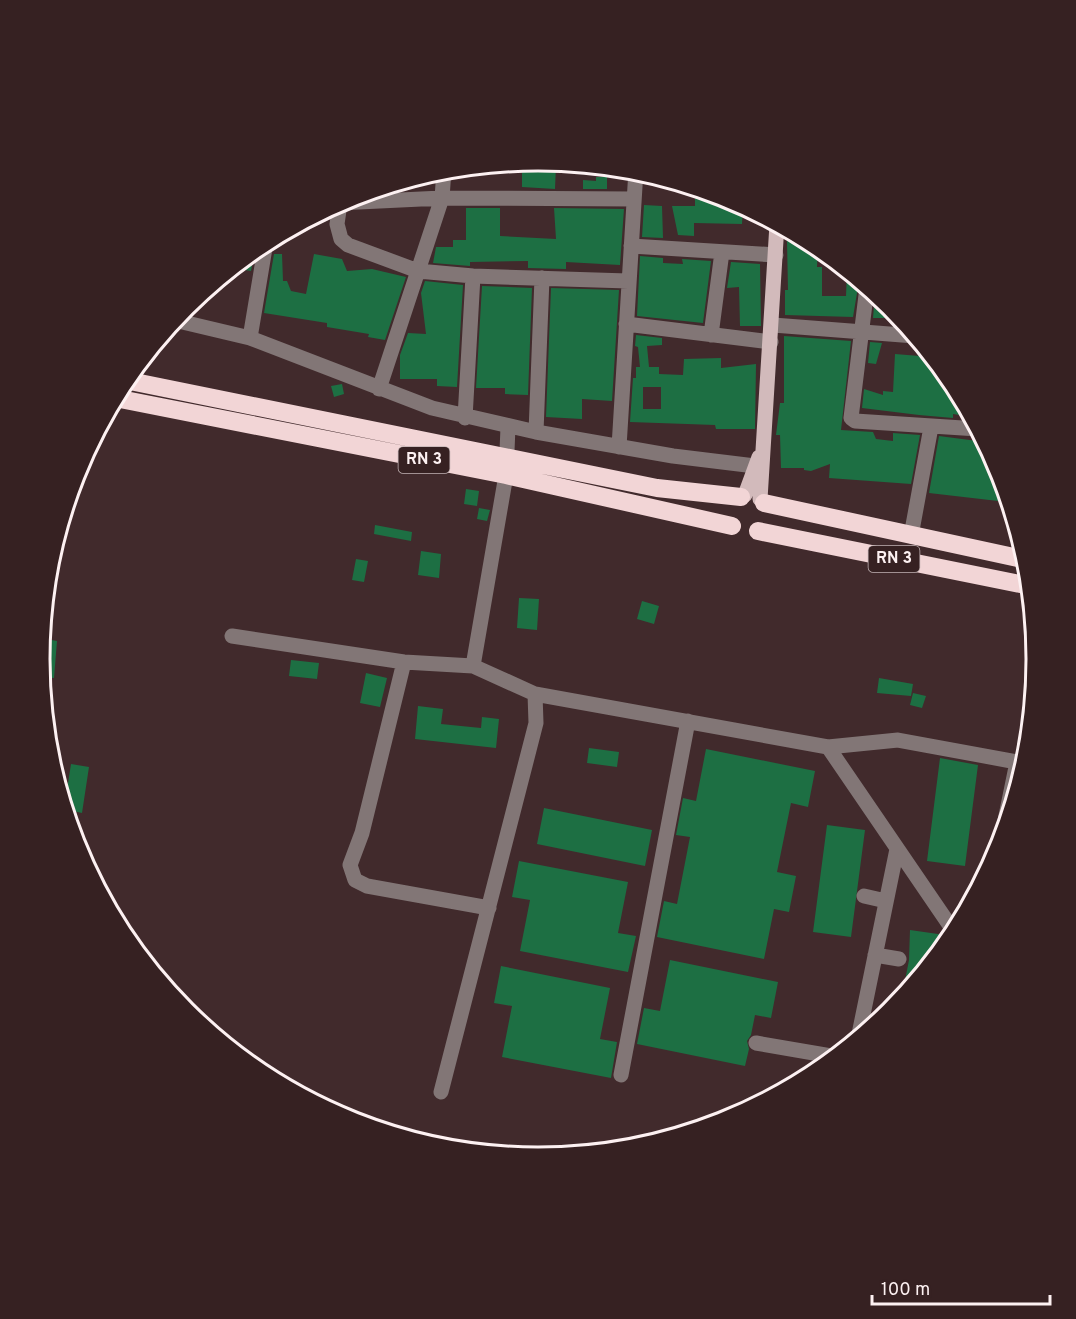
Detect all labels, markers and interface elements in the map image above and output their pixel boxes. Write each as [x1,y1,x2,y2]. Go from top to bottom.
road number: RN 3 [398,447,450,473]
road number: RN 3 [868,546,920,572]
scale bar [872,1268,1050,1306]
text: 100 m [881,1279,930,1302]

